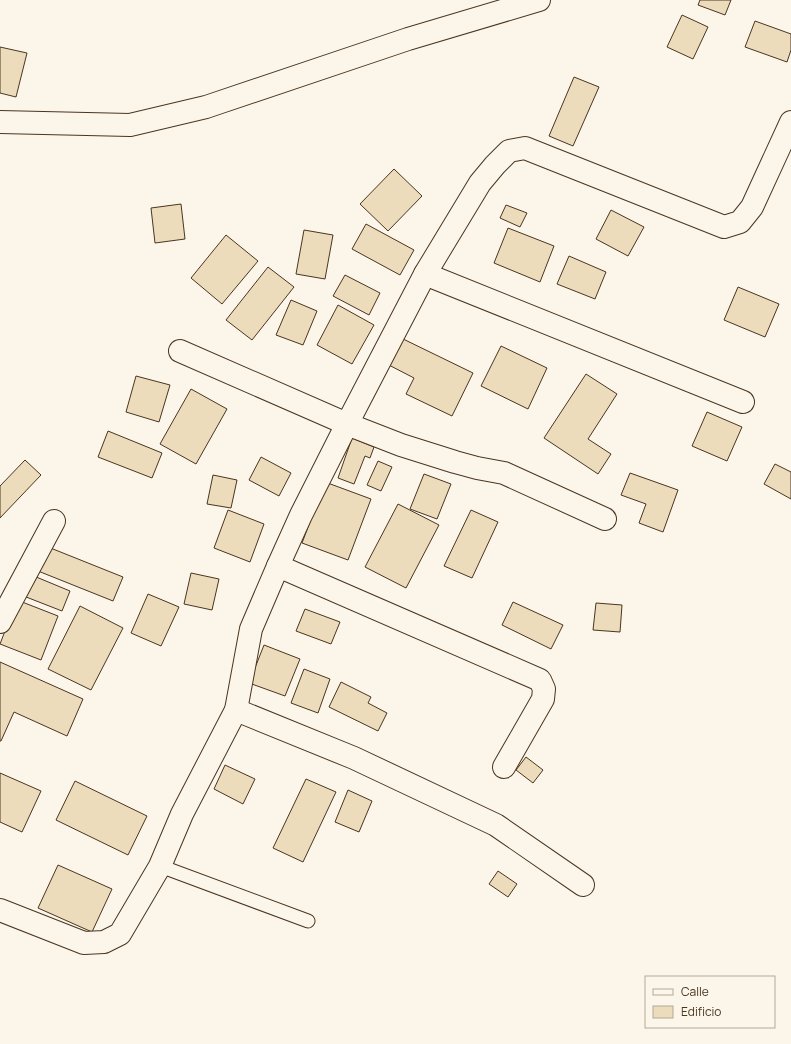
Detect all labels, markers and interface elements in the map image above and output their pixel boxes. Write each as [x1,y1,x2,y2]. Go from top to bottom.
legend [645,976,775,1028]
text: Calle [681,983,709,1000]
text: Edificio [681,1003,721,1020]

